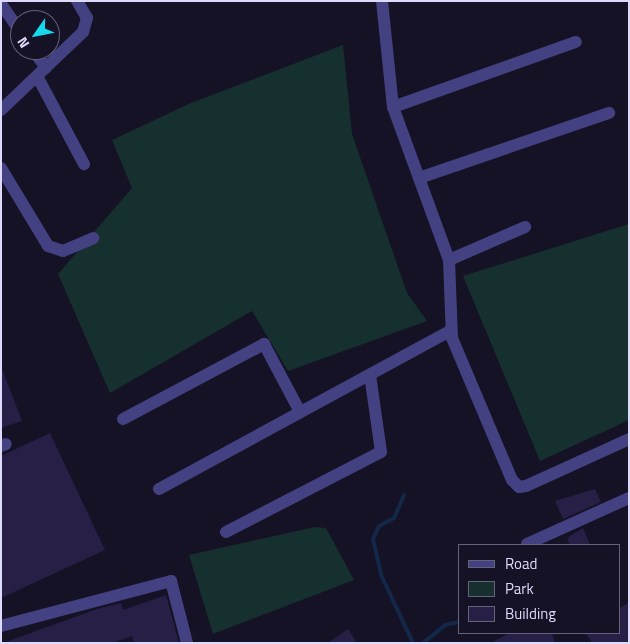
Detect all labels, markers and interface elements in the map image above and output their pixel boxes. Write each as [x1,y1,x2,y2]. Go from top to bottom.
north arrow [10,10,60,60]
text: N [11,33,34,53]
legend [458,544,620,634]
text: Road [505,552,537,575]
text: Park [505,577,534,600]
text: Building [505,602,556,625]

